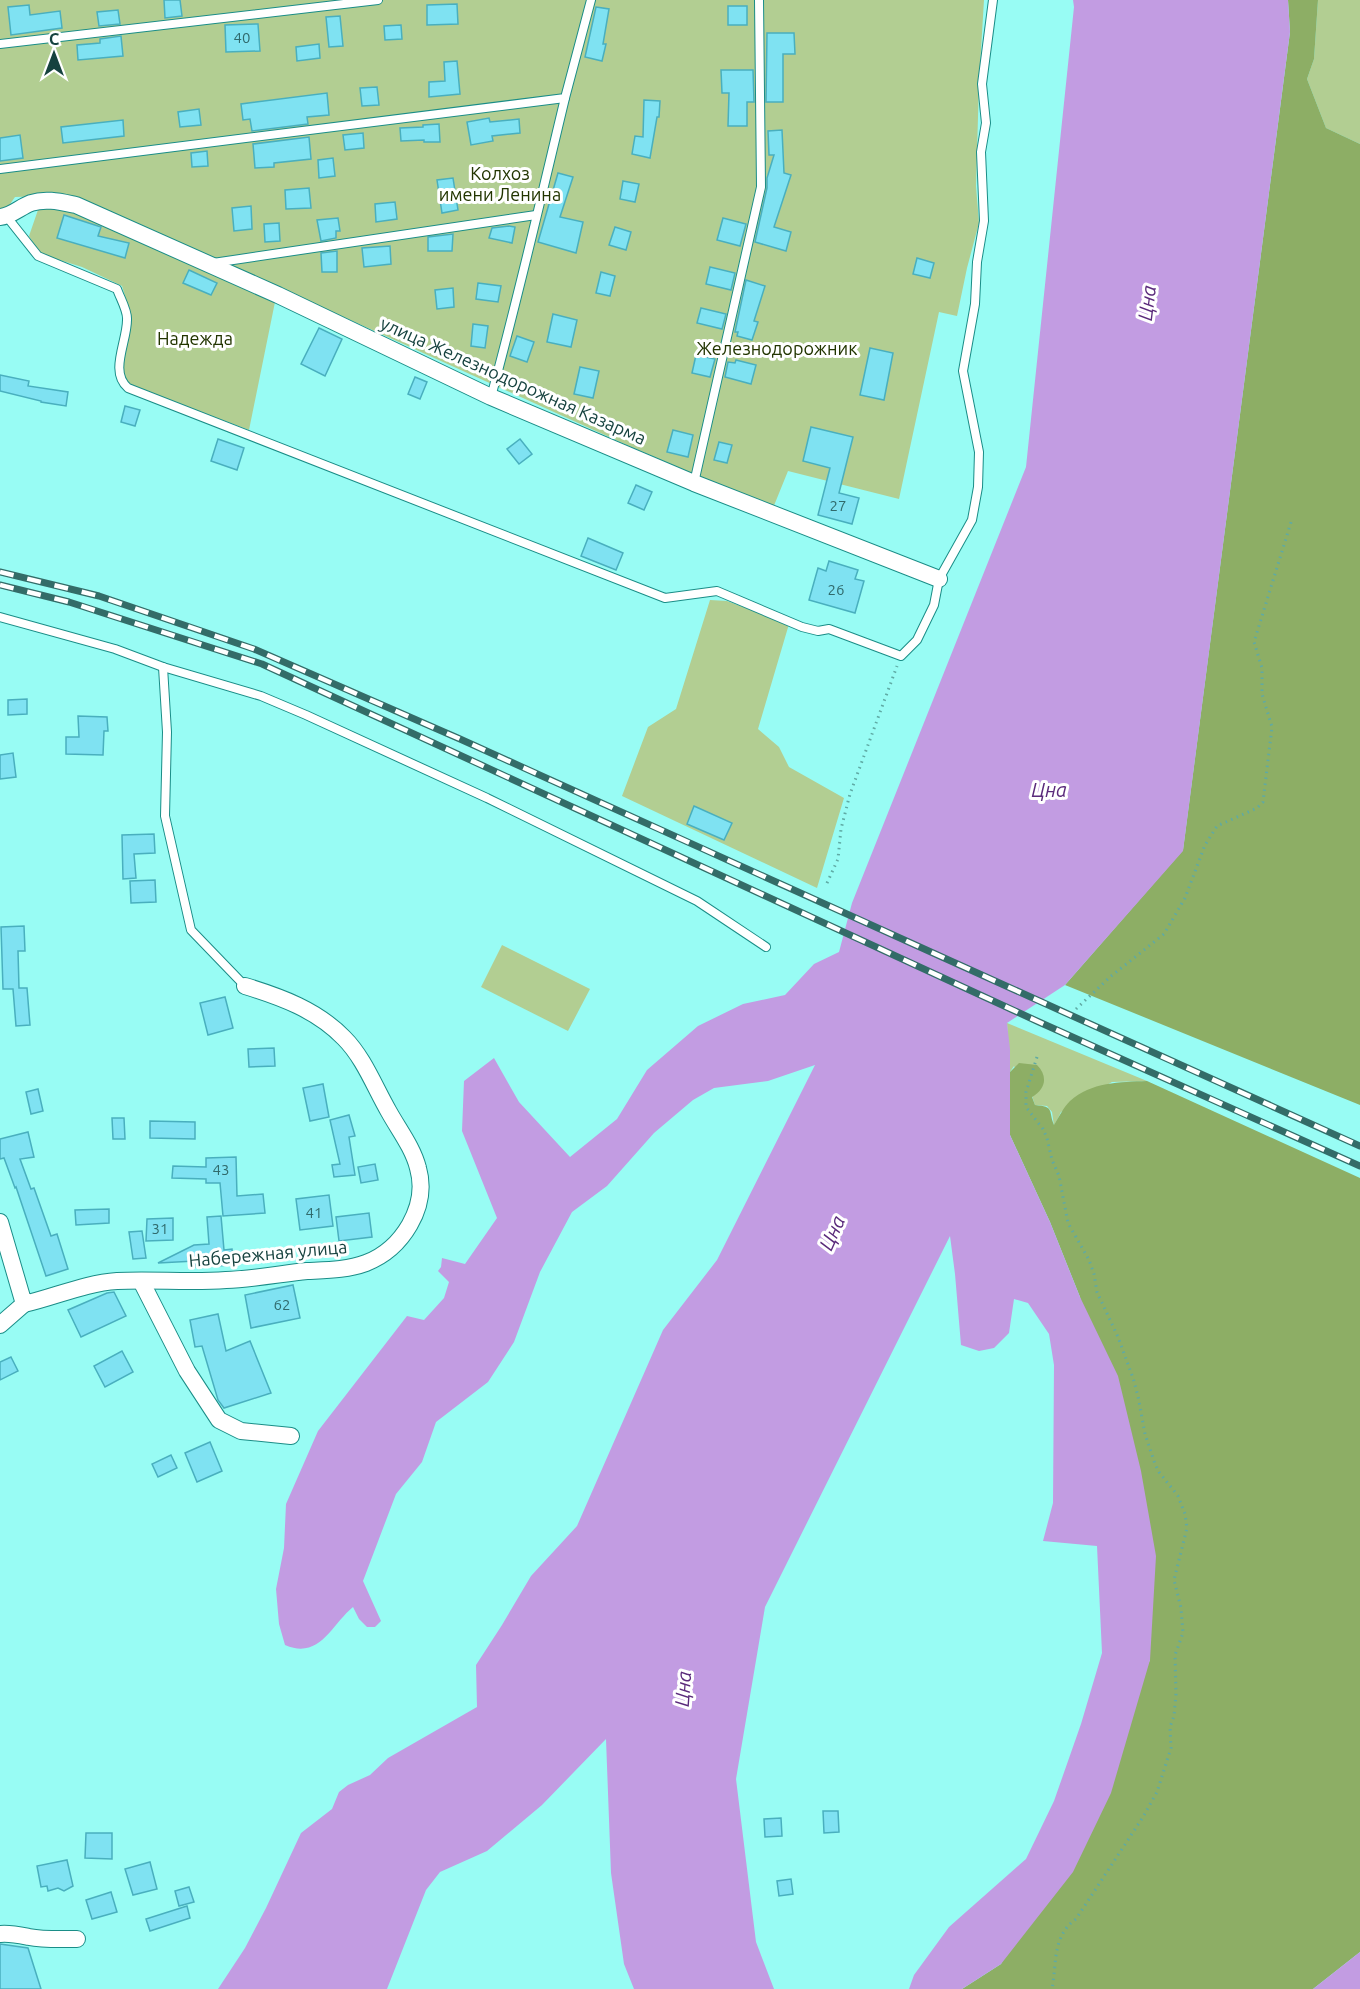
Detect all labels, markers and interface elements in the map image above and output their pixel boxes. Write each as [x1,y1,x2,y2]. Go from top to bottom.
north arrow [24,24,84,84]
house number: 40 [234,29,250,46]
text: С [49,30,59,48]
park label: Колхоз имени Ленина [439,163,561,204]
water label: Цна [1133,284,1160,322]
street label: улица Железнодорожная Казарма [378,312,649,448]
park label: Надежда [157,328,233,348]
park label: Железнодорожник [696,338,858,358]
house number: 27 [830,497,846,514]
house number: 26 [828,581,844,598]
water label: Цна [1031,778,1067,801]
house number: 43 [213,1161,229,1178]
house number: 41 [306,1204,322,1221]
water label: Цна [814,1212,849,1254]
house number: 31 [152,1220,168,1237]
street label: Набережная улица [188,1236,348,1270]
house number: 62 [274,1296,290,1313]
water label: Цна [670,1670,695,1708]

